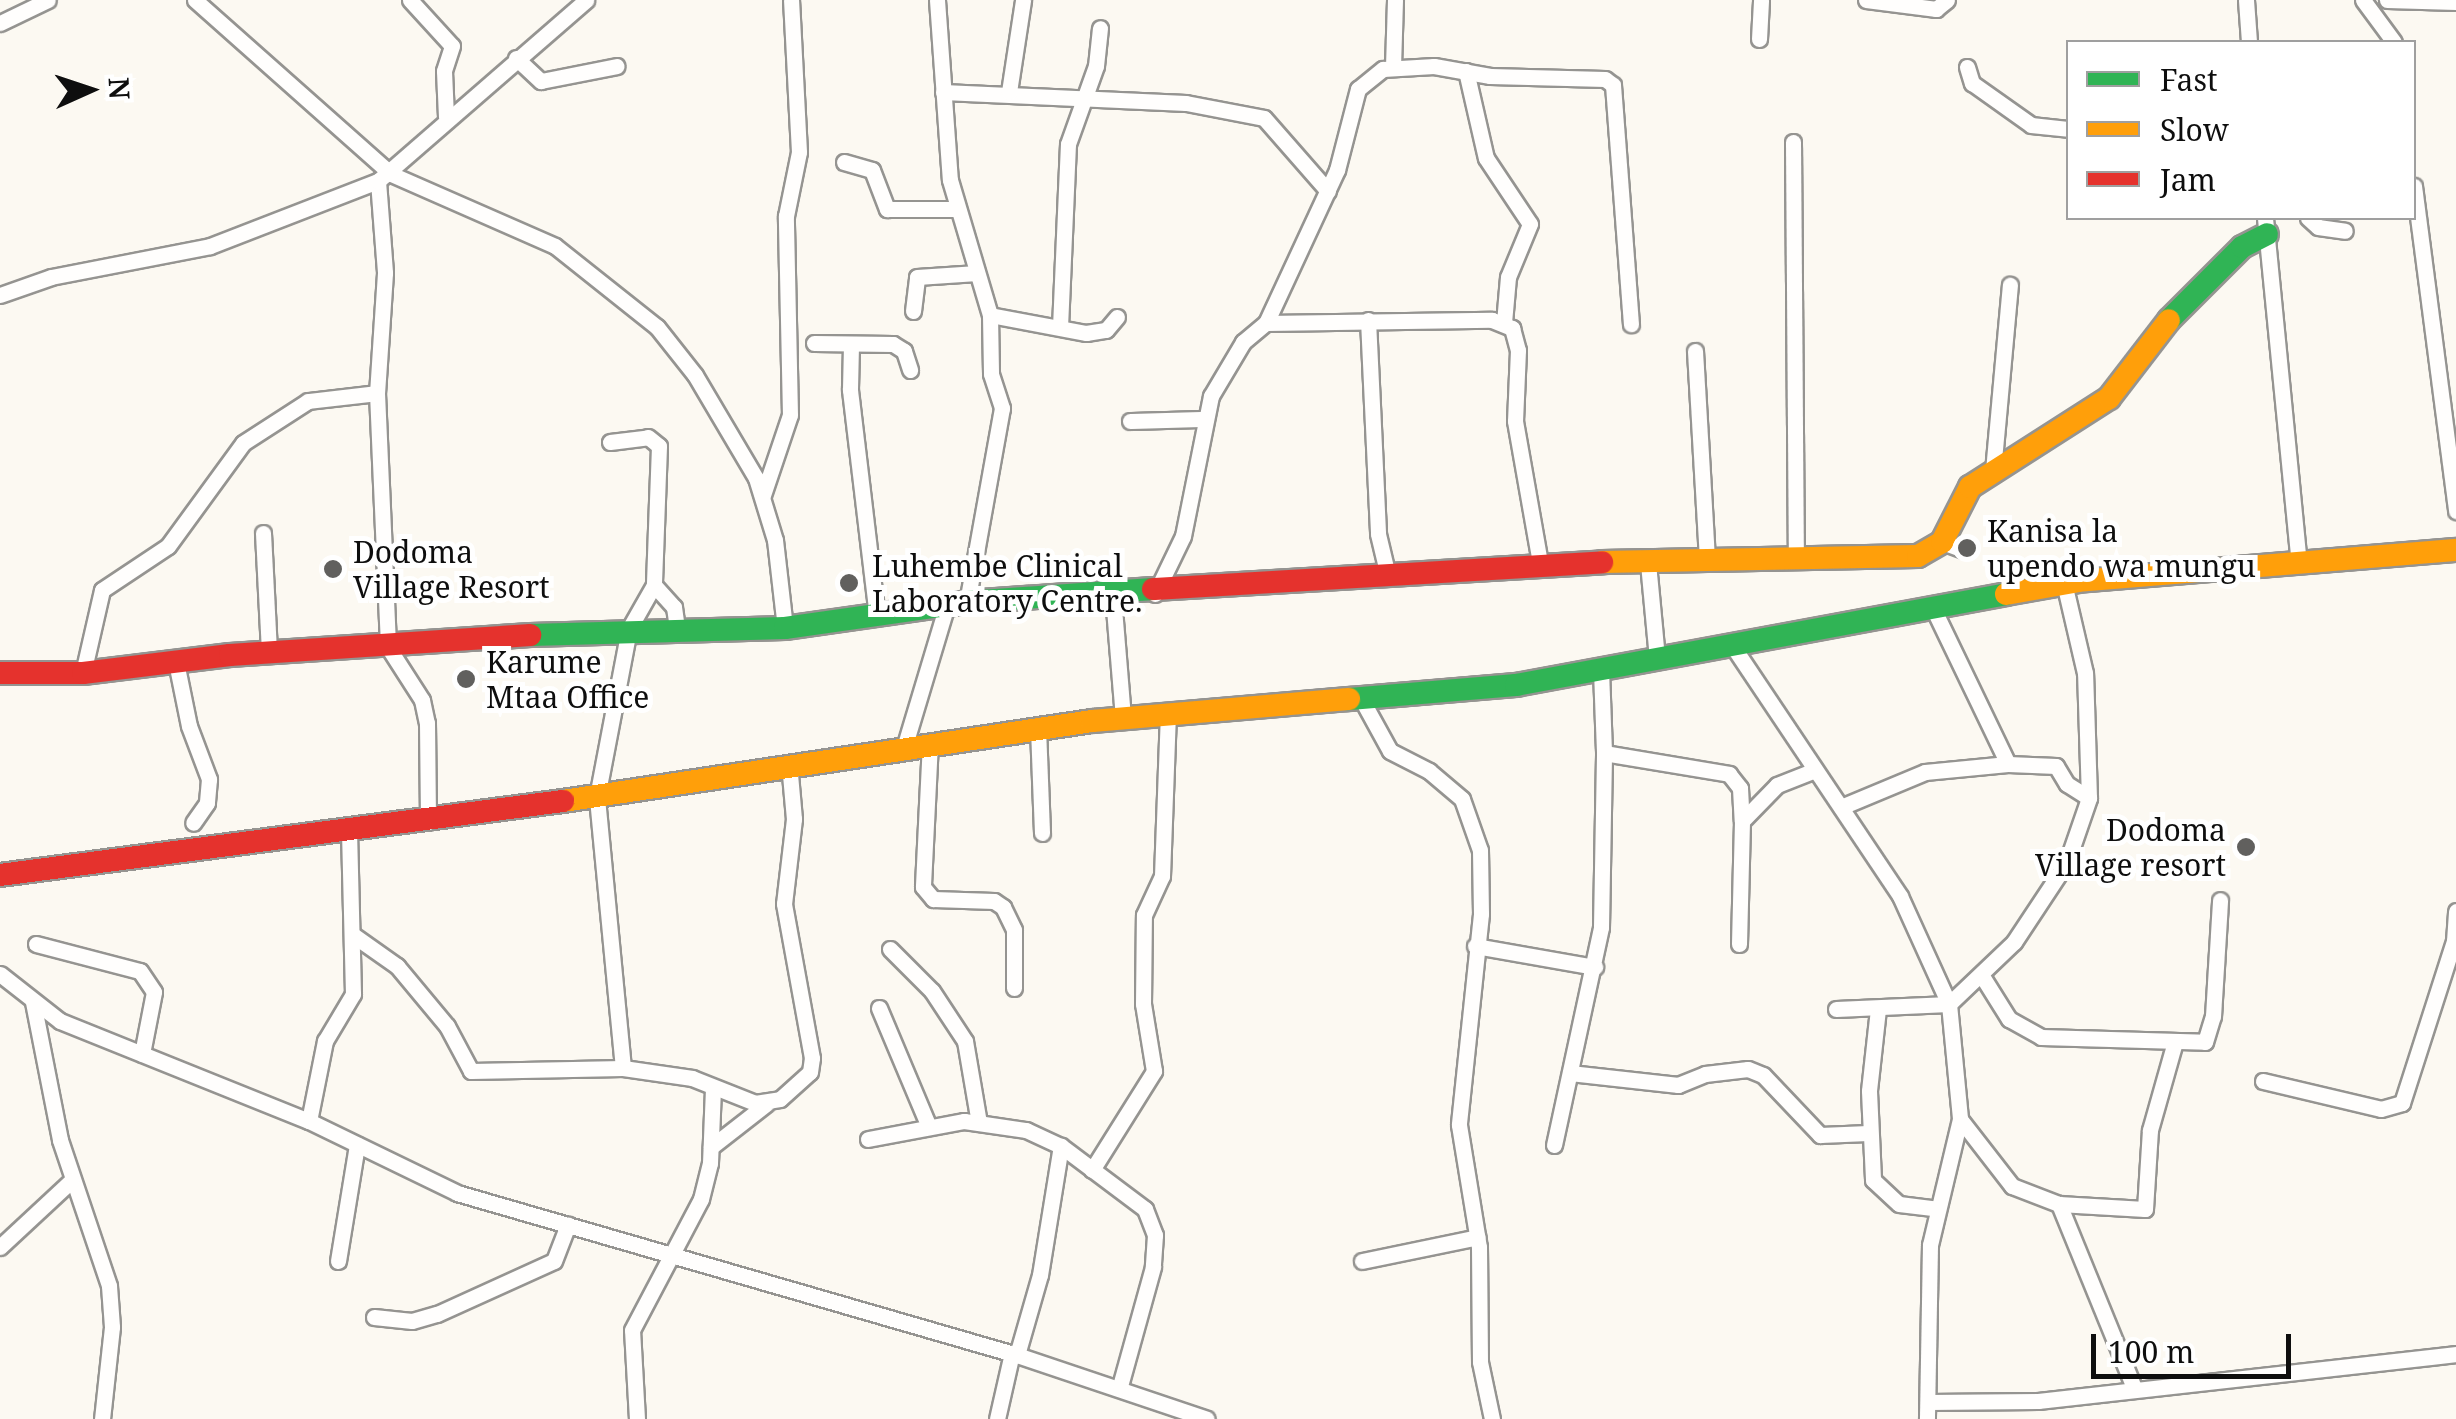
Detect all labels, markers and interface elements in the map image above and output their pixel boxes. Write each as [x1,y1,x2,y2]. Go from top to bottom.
north arrow [40,40,140,140]
legend [2066,40,2416,220]
text: Fast [2160,59,2217,100]
text: N [100,76,140,100]
text: Slow [2160,109,2229,150]
text: Jam [2160,159,2216,200]
place label: Kanisa la upendo wa mungu [1987,513,2256,584]
place label: Dodoma Village Resort [353,534,550,604]
marker: Kanisa la upendo wa mungu [1956,537,1978,559]
place label: Luhembe Clinical Laboratory Centre. [872,548,1143,618]
marker: Dodoma Village Resort [322,558,344,580]
marker: Luhembe Clinical Laboratory Centre. [836,570,862,596]
place label: Karume Mtaa Office [486,644,649,714]
marker: Karume Mtaa Office [455,668,477,690]
place label: Dodoma Village resort [2035,812,2226,882]
marker: Dodoma Village resort [2235,836,2257,858]
scale bar [2096,1314,2296,1376]
text: 100 m [2108,1331,2194,1372]

